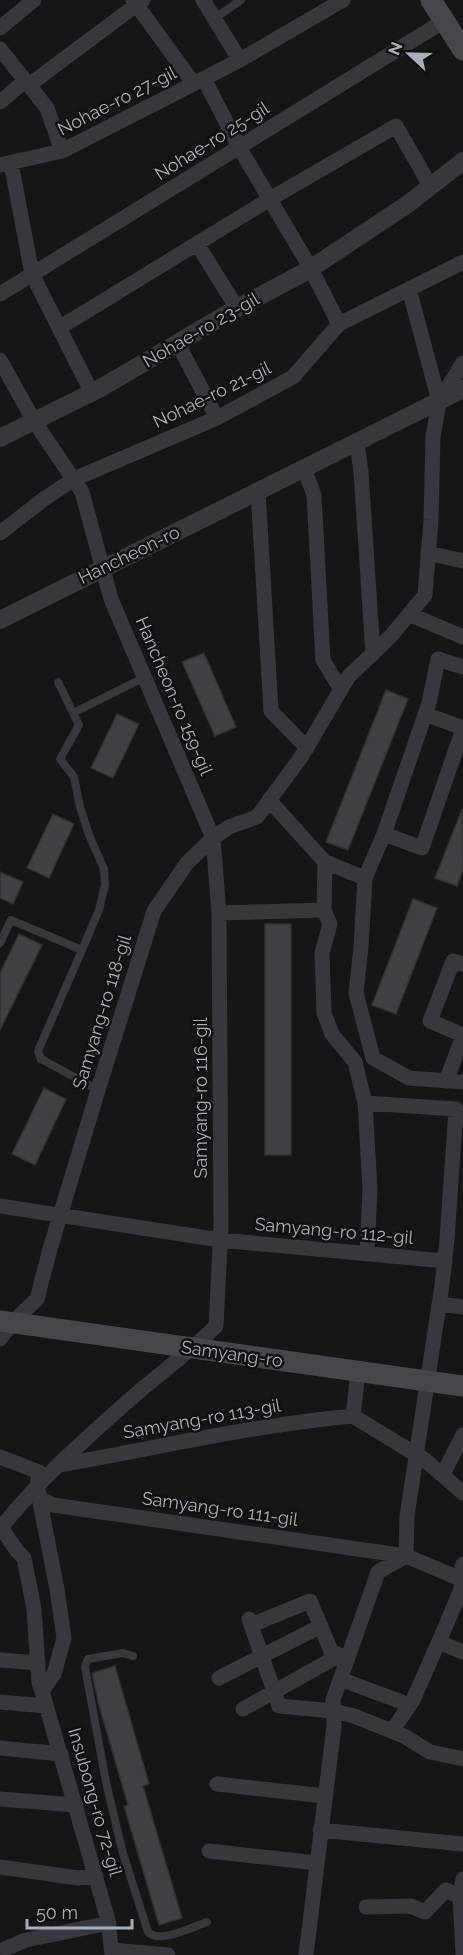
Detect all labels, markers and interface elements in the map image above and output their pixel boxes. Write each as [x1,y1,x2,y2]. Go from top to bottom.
north arrow [379,24,439,84]
text: N [384,39,407,58]
street label: Nohae-ro 27-gil [54,62,180,139]
street label: Nohae-ro 25-gil [151,97,273,184]
street label: Nohae-ro 23-gil [139,288,263,371]
street label: Nohae-ro 21-gil [149,357,274,432]
street label: Hancheon-ro [75,521,183,588]
street label: Hancheon-ro 159-gil [132,613,217,778]
street label: Samyang-ro 118-gil [68,932,135,1092]
street label: Samyang-ro 116-gil [190,1018,211,1178]
street label: Samyang-ro 112-gil [254,1213,414,1248]
street label: Samyang-ro [180,1336,284,1371]
street label: Samyang-ro 113-gil [122,1394,282,1443]
street label: Samyang-ro 111-gil [141,1487,300,1530]
street label: Insubong-ro 72-gil [64,1725,127,1879]
scale bar [27,1892,132,1930]
text: 50 m [36,1902,78,1923]

